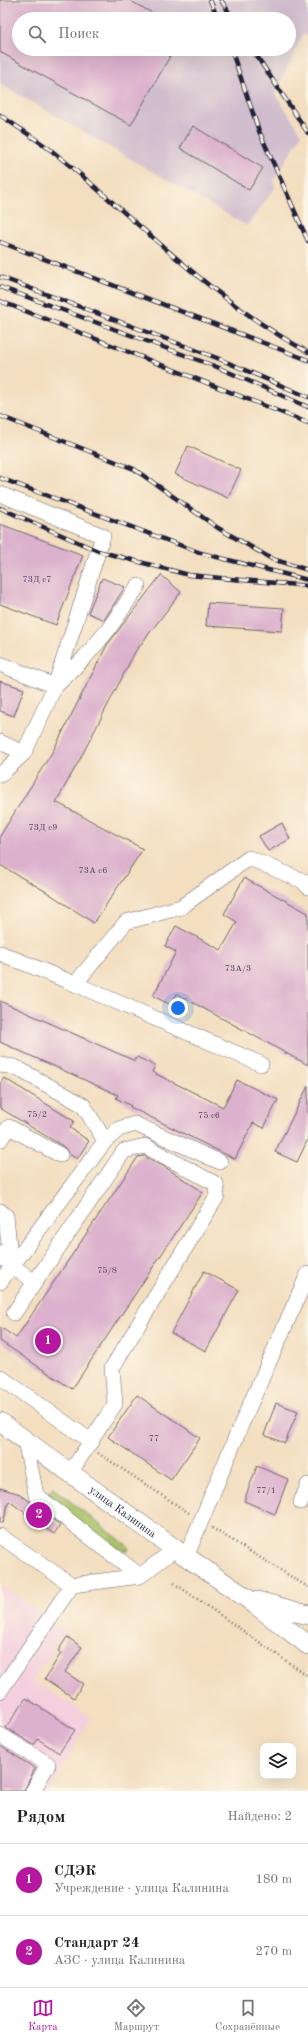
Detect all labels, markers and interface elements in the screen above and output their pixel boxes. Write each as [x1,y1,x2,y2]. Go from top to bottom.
search box [12,12,296,56]
icon: search [26,23,48,45]
text: Поиск [58,27,99,42]
house number: 73Д с7 [23,575,51,584]
house number: 73Д с9 [29,823,57,832]
house number: 73А с6 [79,866,107,875]
house number: 73А/3 [225,964,251,973]
your location [168,998,188,1018]
house number: 75/2 [27,1110,47,1119]
house number: 75 с6 [198,1111,220,1120]
house number: 75/8 [97,1266,117,1275]
pin: 1 [35,1326,61,1356]
house number: 77 [149,1434,159,1443]
street label: улица Калинина [87,1485,158,1541]
house number: 77/1 [256,1486,276,1495]
pin: 2 [26,1500,52,1530]
map controls [260,1743,296,1779]
button: layers [260,1743,296,1779]
text: Рядом [16,1809,65,1826]
text: Найдено: 2 [228,1810,292,1823]
text: СДЭК [54,1864,96,1879]
text: 1 [25,1873,33,1886]
text: 180 m [255,1873,292,1886]
text: Учреждение · улица Калинина [54,1882,229,1895]
text: Стандарт 24 [54,1936,140,1951]
text: 2 [25,1945,33,1958]
text: 270 m [255,1945,292,1958]
text: АЗС · улица Калинина [54,1954,185,1967]
tab: Карта [28,1997,58,2035]
tab: Маршрут [114,1997,159,2035]
tab: Сохранённые [215,1997,280,2035]

